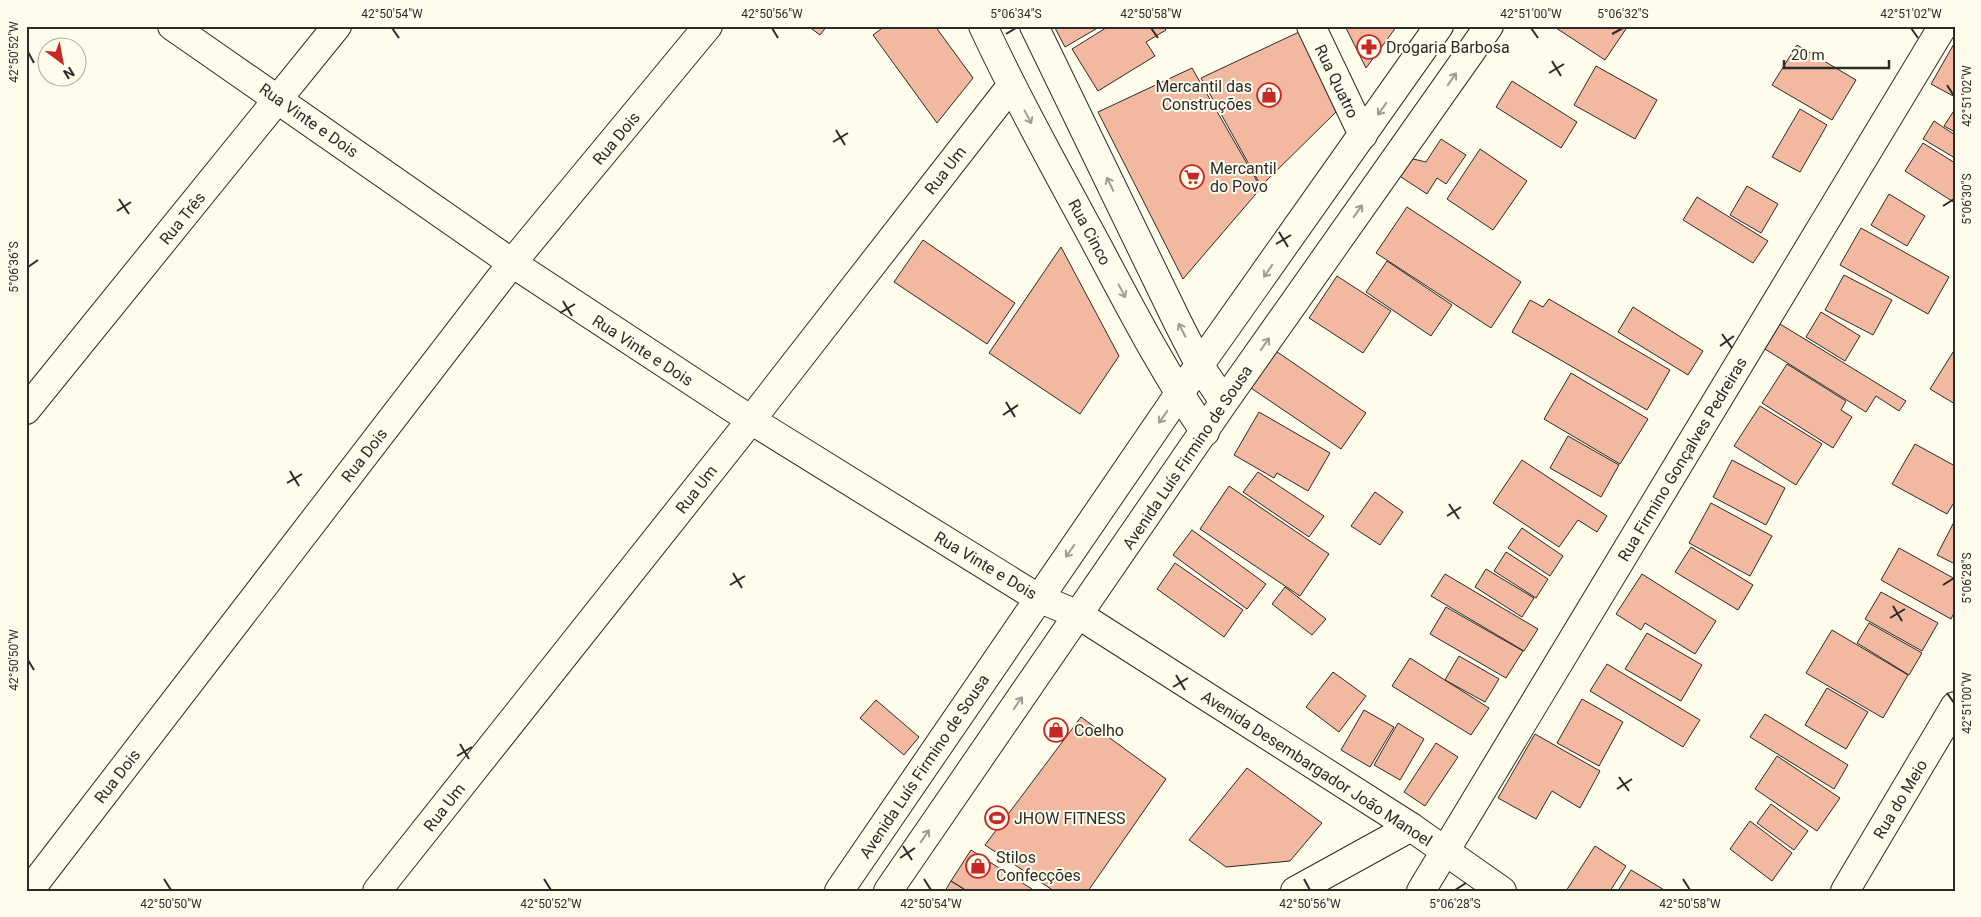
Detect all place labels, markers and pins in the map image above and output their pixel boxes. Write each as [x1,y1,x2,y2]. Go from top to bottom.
pharmacy icon: Drogaria Barbosa [1356,34,1382,60]
place label: Drogaria Barbosa [1386,38,1510,57]
place label: Mercantil das Construções [1155,77,1252,114]
shop icon: Mercantil das Construções [1256,82,1282,108]
place label: Mercantil do Povo [1210,159,1277,196]
supermarket icon: Mercantil do Povo [1179,164,1205,190]
shop icon: Coelho [1043,717,1069,743]
place label: Coelho [1074,721,1124,740]
sports icon: JHOW FITNESS [984,805,1010,831]
place label: JHOW FITNESS [1014,809,1125,828]
place label: Stilos Confecções [996,848,1081,885]
shop icon: Stilos Confecções [965,853,991,879]

